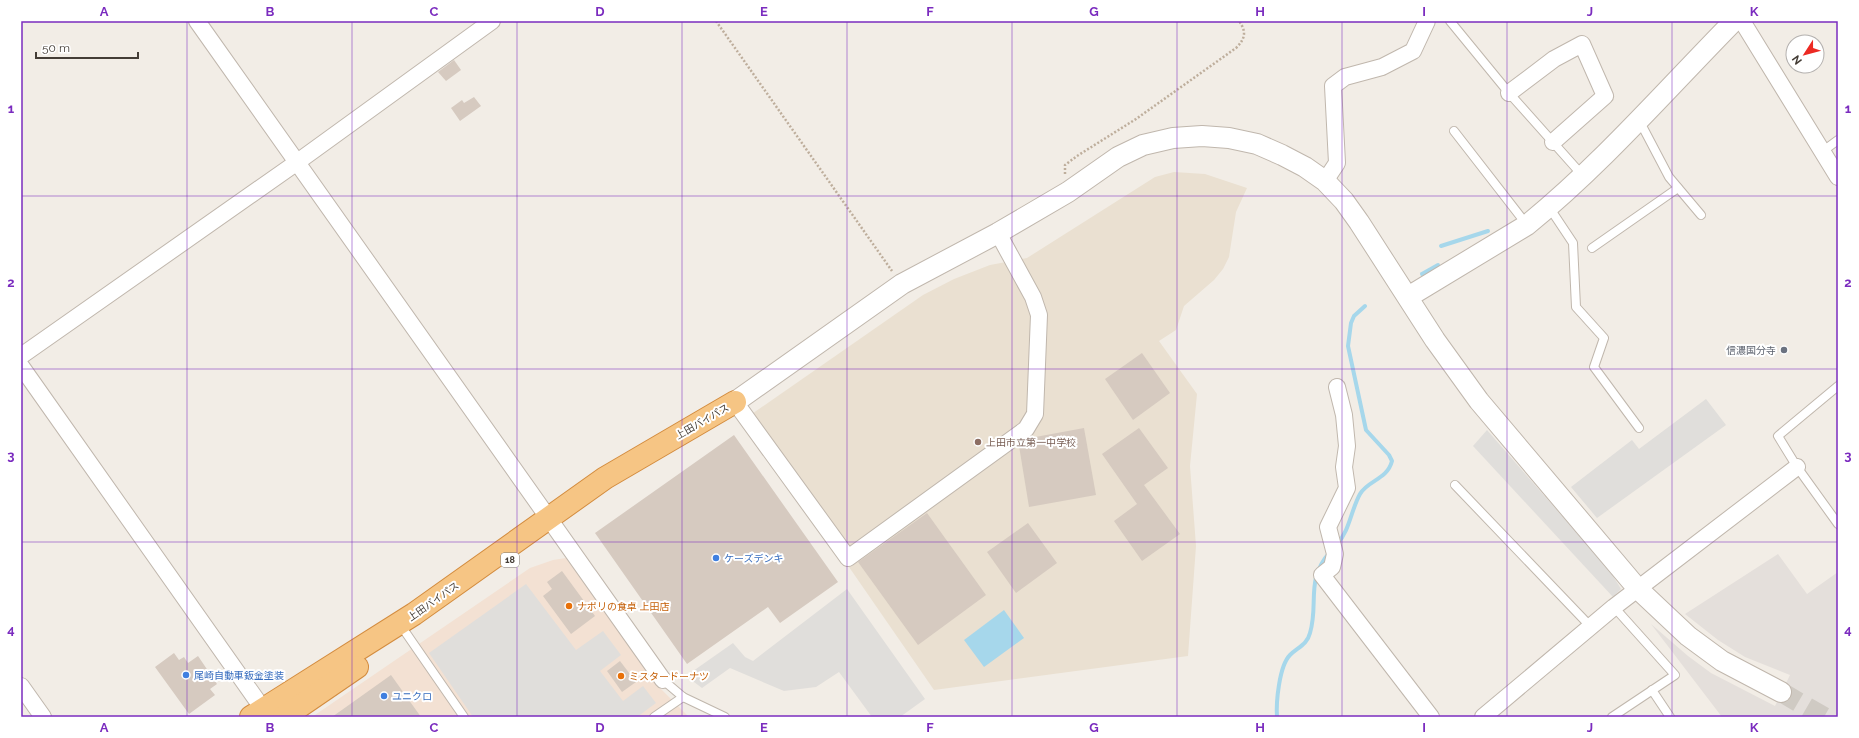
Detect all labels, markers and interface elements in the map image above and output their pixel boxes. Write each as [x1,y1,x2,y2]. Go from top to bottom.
text: A [100,4,109,19]
text: B [266,4,275,19]
text: C [430,4,439,19]
text: D [595,4,605,19]
text: E [760,4,768,19]
text: F [926,4,934,19]
text: G [1089,4,1099,19]
text: H [1255,4,1265,19]
text: I [1422,4,1426,19]
text: J [1587,4,1593,19]
text: K [1750,4,1759,19]
scale bar [36,34,138,60]
north arrow [1785,34,1825,74]
text: 50 m [42,41,70,55]
text: N [1790,52,1805,67]
text: 1 [8,101,15,116]
text: 1 [1845,101,1852,116]
text: 2 [7,275,15,290]
text: 2 [1844,275,1852,290]
place label: 信濃国分寺 [1726,345,1776,356]
marker: 信濃国分寺 [1779,345,1789,355]
street label: 上田バイパス [674,402,731,441]
marker: 上田市立第一中学校 [973,437,983,447]
place label: 上田市立第一中学校 [986,437,1076,448]
text: 3 [7,448,15,463]
text: 3 [1844,448,1852,463]
road number: 18 [501,553,519,567]
marker: ケーズデンキ [711,553,721,563]
place label: ケーズデンキ [724,553,784,564]
street label: 上田バイパス [406,580,461,623]
marker: ナポリの食卓 上田店 [564,601,574,611]
place label: ナポリの食卓 上田店 [577,601,670,612]
text: 4 [7,622,15,637]
text: 4 [1844,622,1852,637]
marker: 尾崎自動車鈑金塗装 [181,670,191,680]
place label: 尾崎自動車鈑金塗装 [194,670,284,681]
marker: ミスタードーナツ [616,671,626,681]
place label: ミスタードーナツ [629,671,709,682]
marker: ユニクロ [379,691,389,701]
place label: ユニクロ [392,691,432,702]
text: A [100,720,109,735]
text: B [266,720,275,735]
text: C [430,720,439,735]
text: D [595,720,605,735]
text: E [760,720,768,735]
text: F [926,720,934,735]
text: G [1089,720,1099,735]
text: H [1255,720,1265,735]
text: I [1422,720,1426,735]
text: J [1587,720,1593,735]
text: K [1750,720,1759,735]

